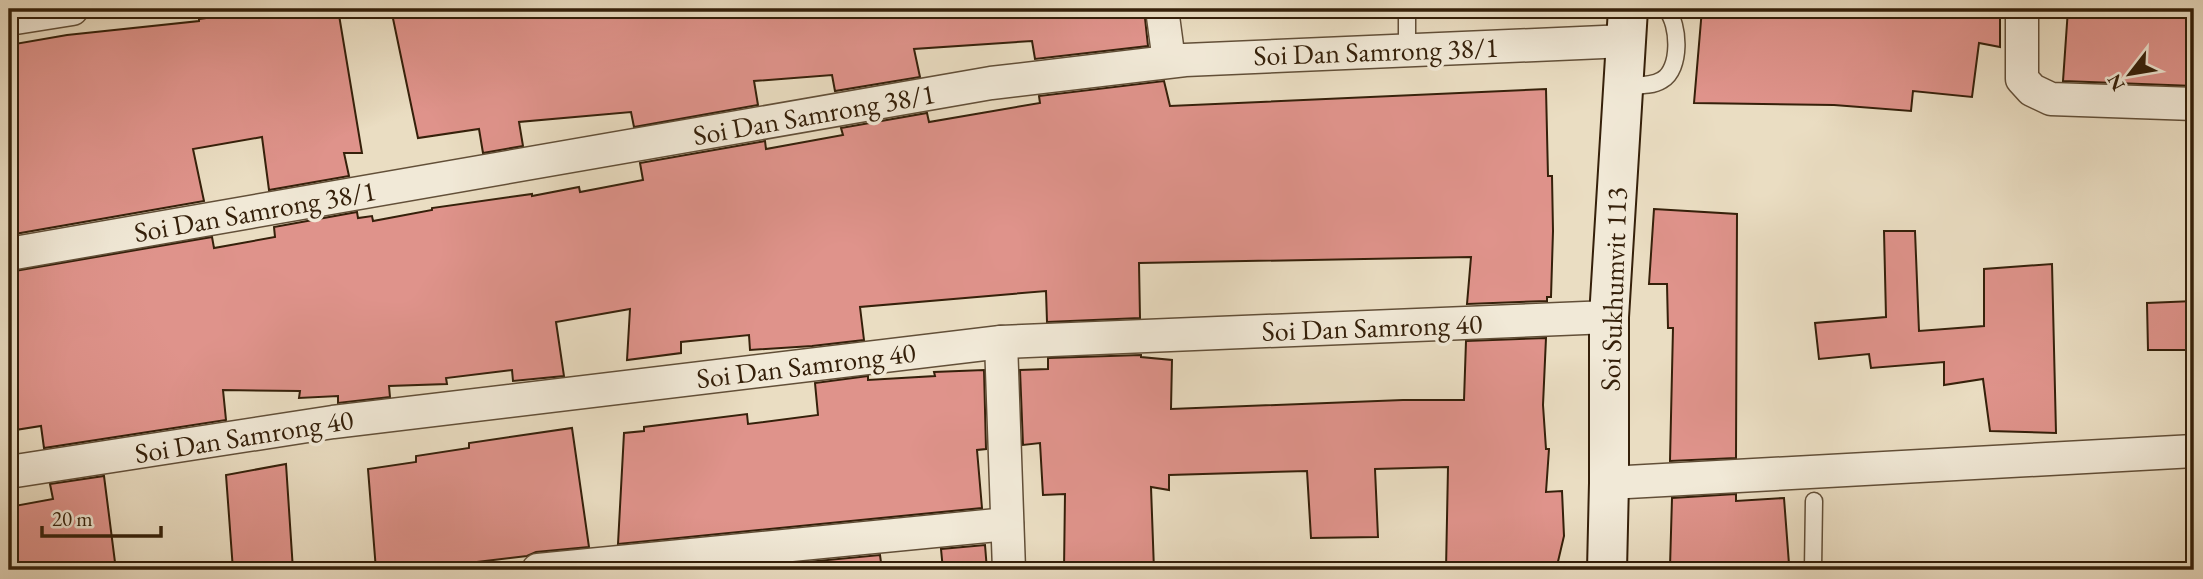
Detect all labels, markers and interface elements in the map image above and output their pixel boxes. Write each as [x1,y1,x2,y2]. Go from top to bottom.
street label: Soi Dan Samrong 38/1 [1253,29,1499,73]
north arrow [2094,38,2164,108]
text: N [2101,69,2131,96]
street label: Soi Dan Samrong 38/1 [690,75,938,153]
street label: Soi Dan Samrong 38/1 [131,172,379,250]
street label: Soi Sukhumvit 113 [1591,186,1635,392]
street label: Soi Dan Samrong 40 [1261,305,1483,349]
street label: Soi Dan Samrong 40 [694,334,918,396]
street label: Soi Dan Samrong 40 [132,401,356,471]
scale bar [42,495,161,539]
text: 20 m [52,505,93,532]

